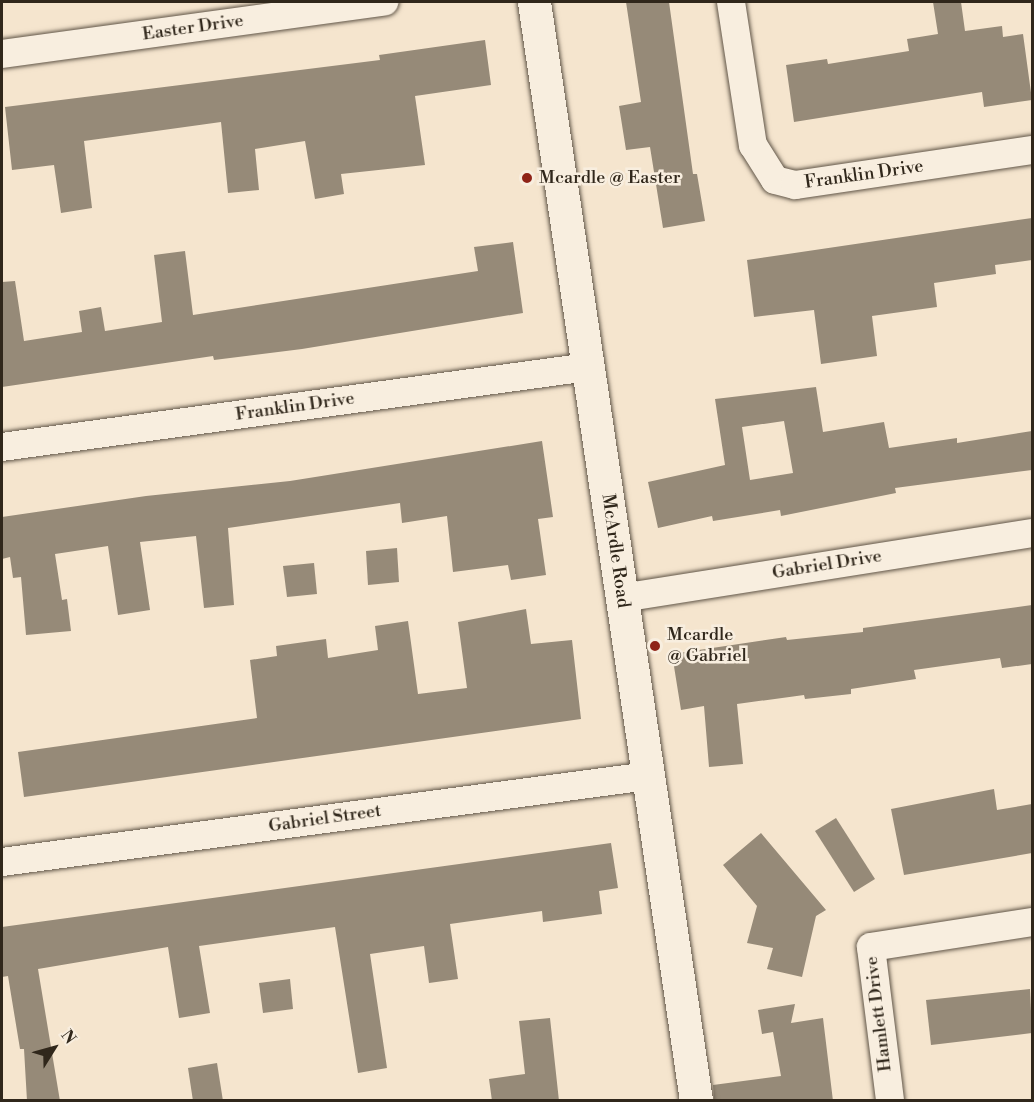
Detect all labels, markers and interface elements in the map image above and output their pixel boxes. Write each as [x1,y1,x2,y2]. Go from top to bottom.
street label: Easter Drive [141,10,245,46]
street label: Franklin Drive [803,156,925,194]
place label: Mcardle @ Easter [539,167,680,189]
marker: Mcardle @ Easter [520,171,534,185]
street label: Franklin Drive [234,388,356,426]
street label: McArdle Road [596,493,634,609]
street label: Gabriel Drive [771,546,883,584]
place label: Mcardle @ Gabriel [667,625,747,668]
marker: Mcardle @ Gabriel [648,639,662,653]
street label: Gabriel Street [267,800,383,838]
street label: Hamlett Drive [861,955,897,1073]
north arrow [24,1018,84,1078]
text: N [57,1026,80,1048]

